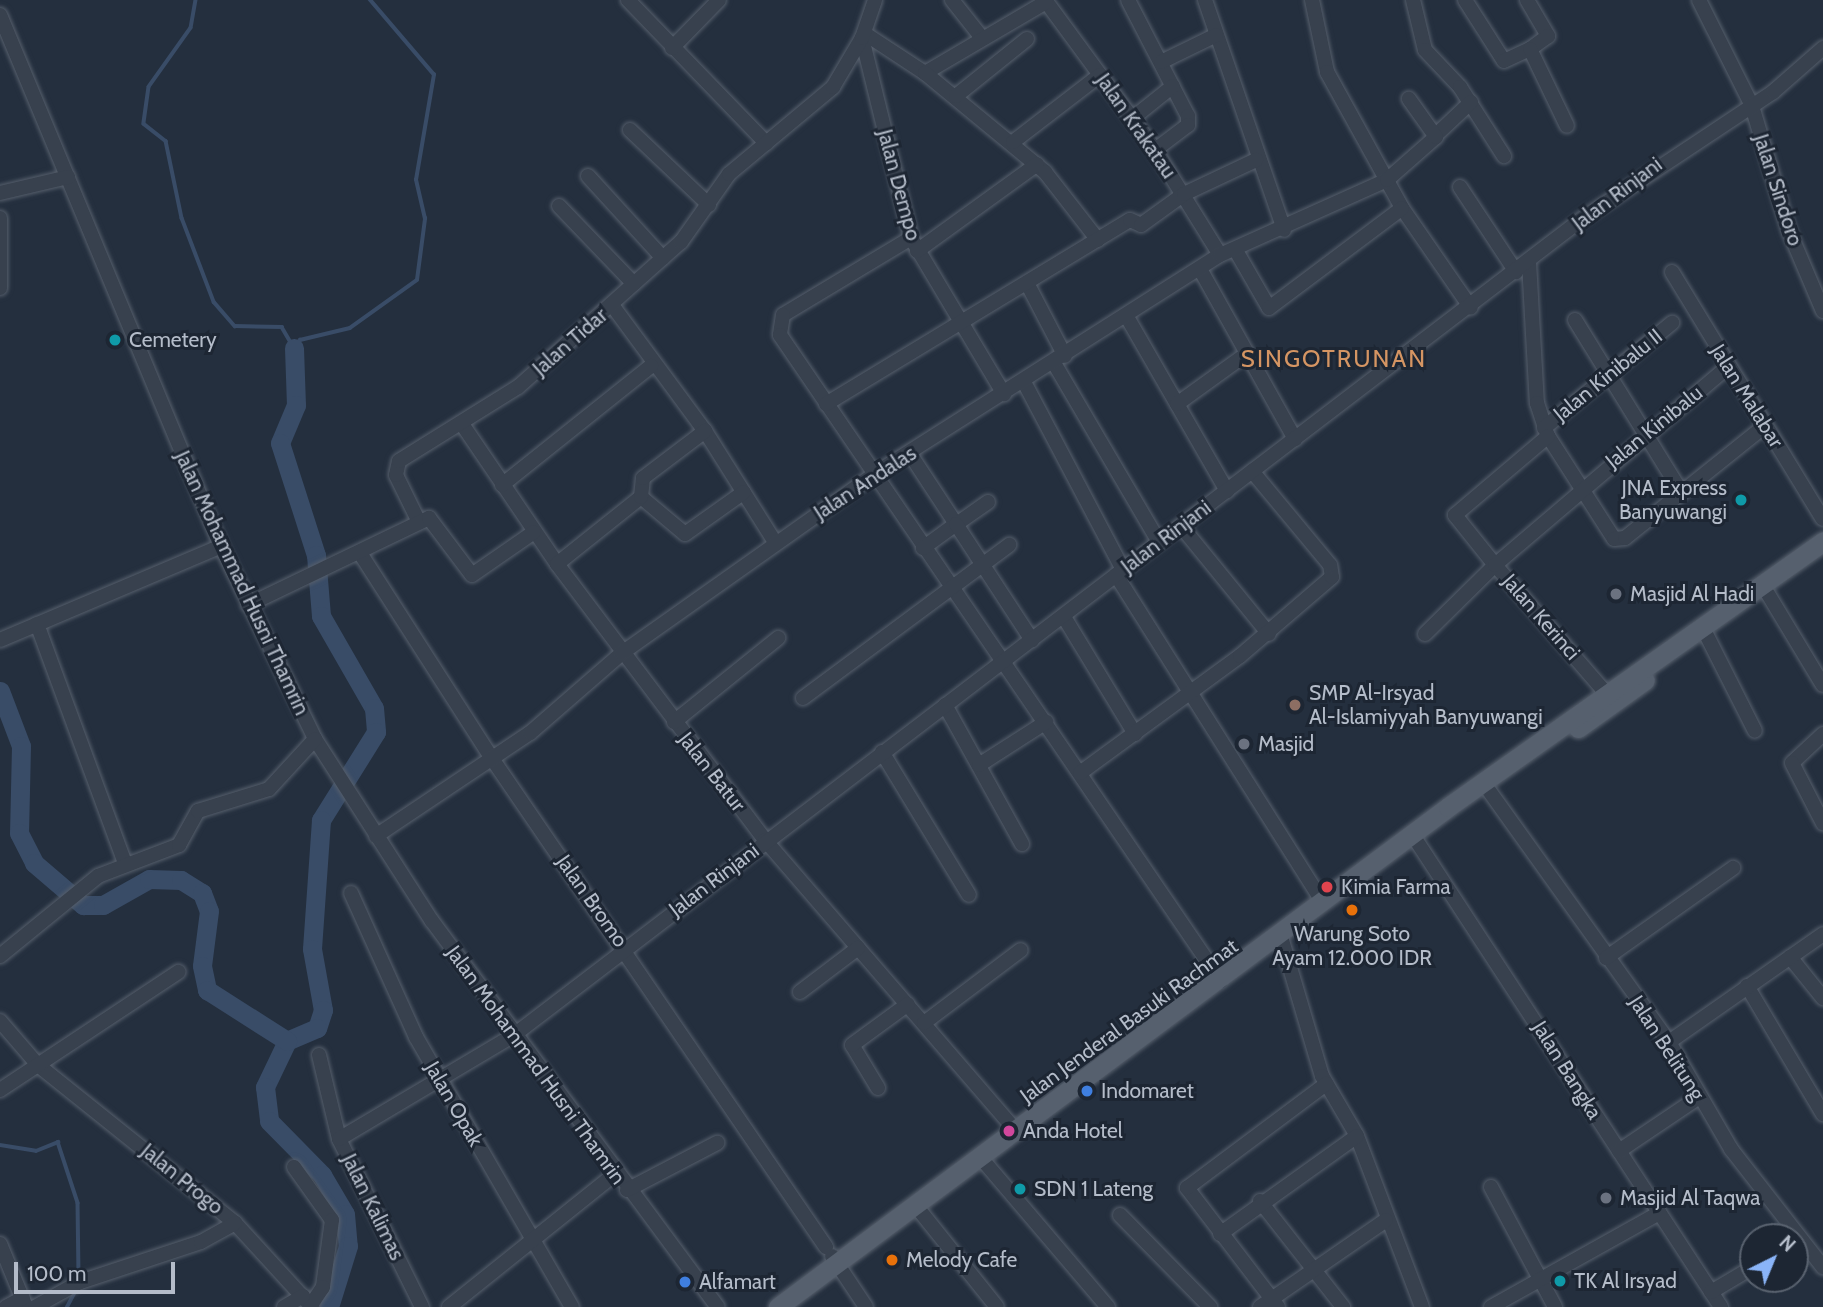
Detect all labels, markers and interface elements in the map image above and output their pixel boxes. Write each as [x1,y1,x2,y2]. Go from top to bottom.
street label: Jalan Krakatau [1091,69,1181,183]
street label: Jalan Dempo [872,127,926,243]
street label: Jalan Sindoro [1748,131,1808,249]
street label: Jalan Rinjani [1567,152,1667,236]
street label: Jalan Tidar [528,303,612,381]
street label: Jalan Kinibalu II [1548,323,1668,427]
place label: Cemetery [129,327,217,353]
marker: Cemetery [107,332,123,348]
street label: Jalan Malabar [1705,340,1789,452]
district label: SINGOTRUNAN [1242,345,1426,373]
street label: Jalan Kinibalu [1600,380,1708,474]
street label: Jalan Andalas [809,441,921,525]
street label: Jalan Mohammad Husni Thamrin [170,447,314,719]
place label: JNA Express Banyuwangi [1619,475,1727,525]
marker: JNA Express Banyuwangi [1733,492,1749,508]
street label: Jalan Rinjani [1116,495,1216,579]
street label: Jalan Kerinci [1497,569,1585,665]
place label: Masjid Al Hadi [1630,581,1754,607]
marker: Masjid Al Hadi [1608,586,1624,602]
place label: SMP Al-Irsyad Al-Islamiyyah Banyuwangi [1309,680,1543,730]
marker: SMP Al-Irsyad Al-Islamiyyah Banyuwangi [1287,697,1303,713]
street label: Jalan Batur [673,727,751,817]
place label: Masjid [1258,731,1314,757]
marker: Masjid [1236,736,1252,752]
street label: Jalan Rinjani [664,838,764,922]
street label: Jalan Bromo [551,850,633,952]
place label: Kimia Farma [1341,874,1451,900]
marker: Kimia Farma [1319,879,1335,895]
marker: Warung Soto Ayam 12.000 IDR [1344,902,1360,918]
place label: Warung Soto Ayam 12.000 IDR [1272,921,1432,971]
street label: Jalan Jenderal Basuki Rachmat [1015,934,1243,1108]
street label: Jalan Mohammad Husni Thamrin [441,941,631,1189]
street label: Jalan Belitung [1624,991,1710,1105]
street label: Jalan Bangka [1527,1016,1607,1124]
street label: Jalan Opak [420,1057,488,1151]
place label: Indomaret [1101,1078,1194,1104]
marker: Indomaret [1079,1083,1095,1099]
place label: Anda Hotel [1023,1118,1123,1144]
marker: Anda Hotel [1001,1123,1017,1139]
street label: Jalan Progo [136,1138,228,1220]
street label: Jalan Kalimas [336,1150,410,1264]
place label: SDN 1 Lateng [1034,1176,1153,1202]
marker: SDN 1 Lateng [1012,1181,1028,1197]
place label: Masjid Al Taqwa [1620,1185,1760,1211]
marker: Masjid Al Taqwa [1598,1190,1614,1206]
north arrow [1739,1223,1809,1293]
text: N [1775,1231,1800,1257]
place label: Melody Cafe [906,1247,1017,1273]
scale bar [18,1248,178,1292]
marker: Melody Cafe [884,1252,900,1268]
text: 100 m [27,1261,86,1286]
place label: TK Al Irsyad [1574,1268,1677,1294]
place label: Alfamart [699,1269,776,1295]
marker: TK Al Irsyad [1552,1273,1568,1289]
marker: Alfamart [677,1274,693,1290]

